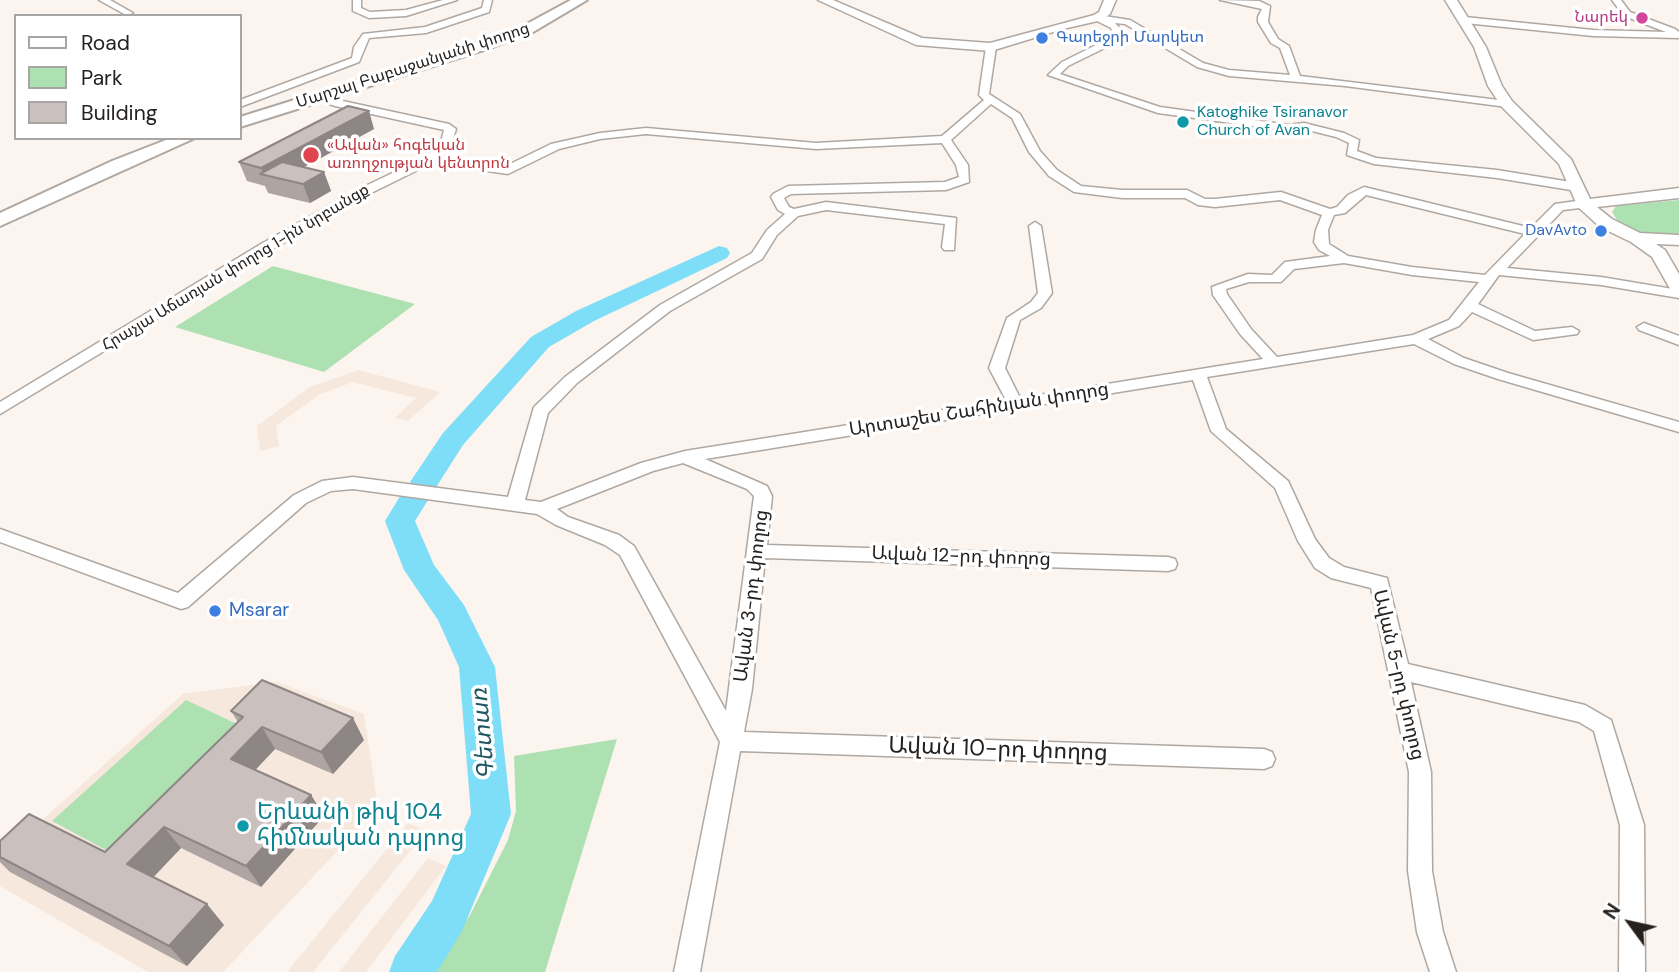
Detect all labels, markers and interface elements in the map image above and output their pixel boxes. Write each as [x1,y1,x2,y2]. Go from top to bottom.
place label: Նարեկ [1575,8,1628,28]
marker: Նարեկ [1634,10,1650,26]
legend [14,14,242,140]
street label: Մարշալ Բաբաջանյանի փողոց [294,19,532,113]
place label: Գարեջրի Մարկետ [1056,28,1204,48]
text: Road [81,29,130,57]
marker: Գարեջրի Մարկետ [1034,30,1050,46]
text: Park [81,64,122,92]
text: Building [81,99,157,127]
place label: Katoghike Tsiranavor Church of Avan [1197,103,1348,141]
marker: Katoghike Tsiranavor Church of Avan [1175,114,1191,130]
place label: «Ավան» հոգեկան առողջության կենտրոն [327,136,510,174]
marker: «Ավան» հոգեկան առողջության կենտրոն [301,145,321,165]
street label: Հրաչյա Աճառյան փողոց 1-ին նրբանցք [99,180,373,356]
place label: DavAvto [1525,221,1587,241]
marker: DavAvto [1593,223,1609,239]
street label: Արտաշես Շահինյան փողոց [847,378,1111,442]
street label: Ավան 3-րդ փողոց [730,508,774,684]
street label: Ավան 12-րդ փողոց [871,542,1051,572]
street label: Ավան 5-րդ փողոց [1367,588,1429,762]
place label: Msarar [229,600,289,622]
marker: Msarar [207,603,223,619]
water label: Գետառ [466,687,502,781]
street label: Ավան 10-րդ փողոց [888,732,1108,768]
place label: Երևանի թիվ 104 հիմնական դպրոց [257,799,464,853]
marker: Երևանի թիվ 104 հիմնական դպրոց [235,818,251,834]
north arrow [1595,888,1665,958]
text: N [1598,899,1626,924]

